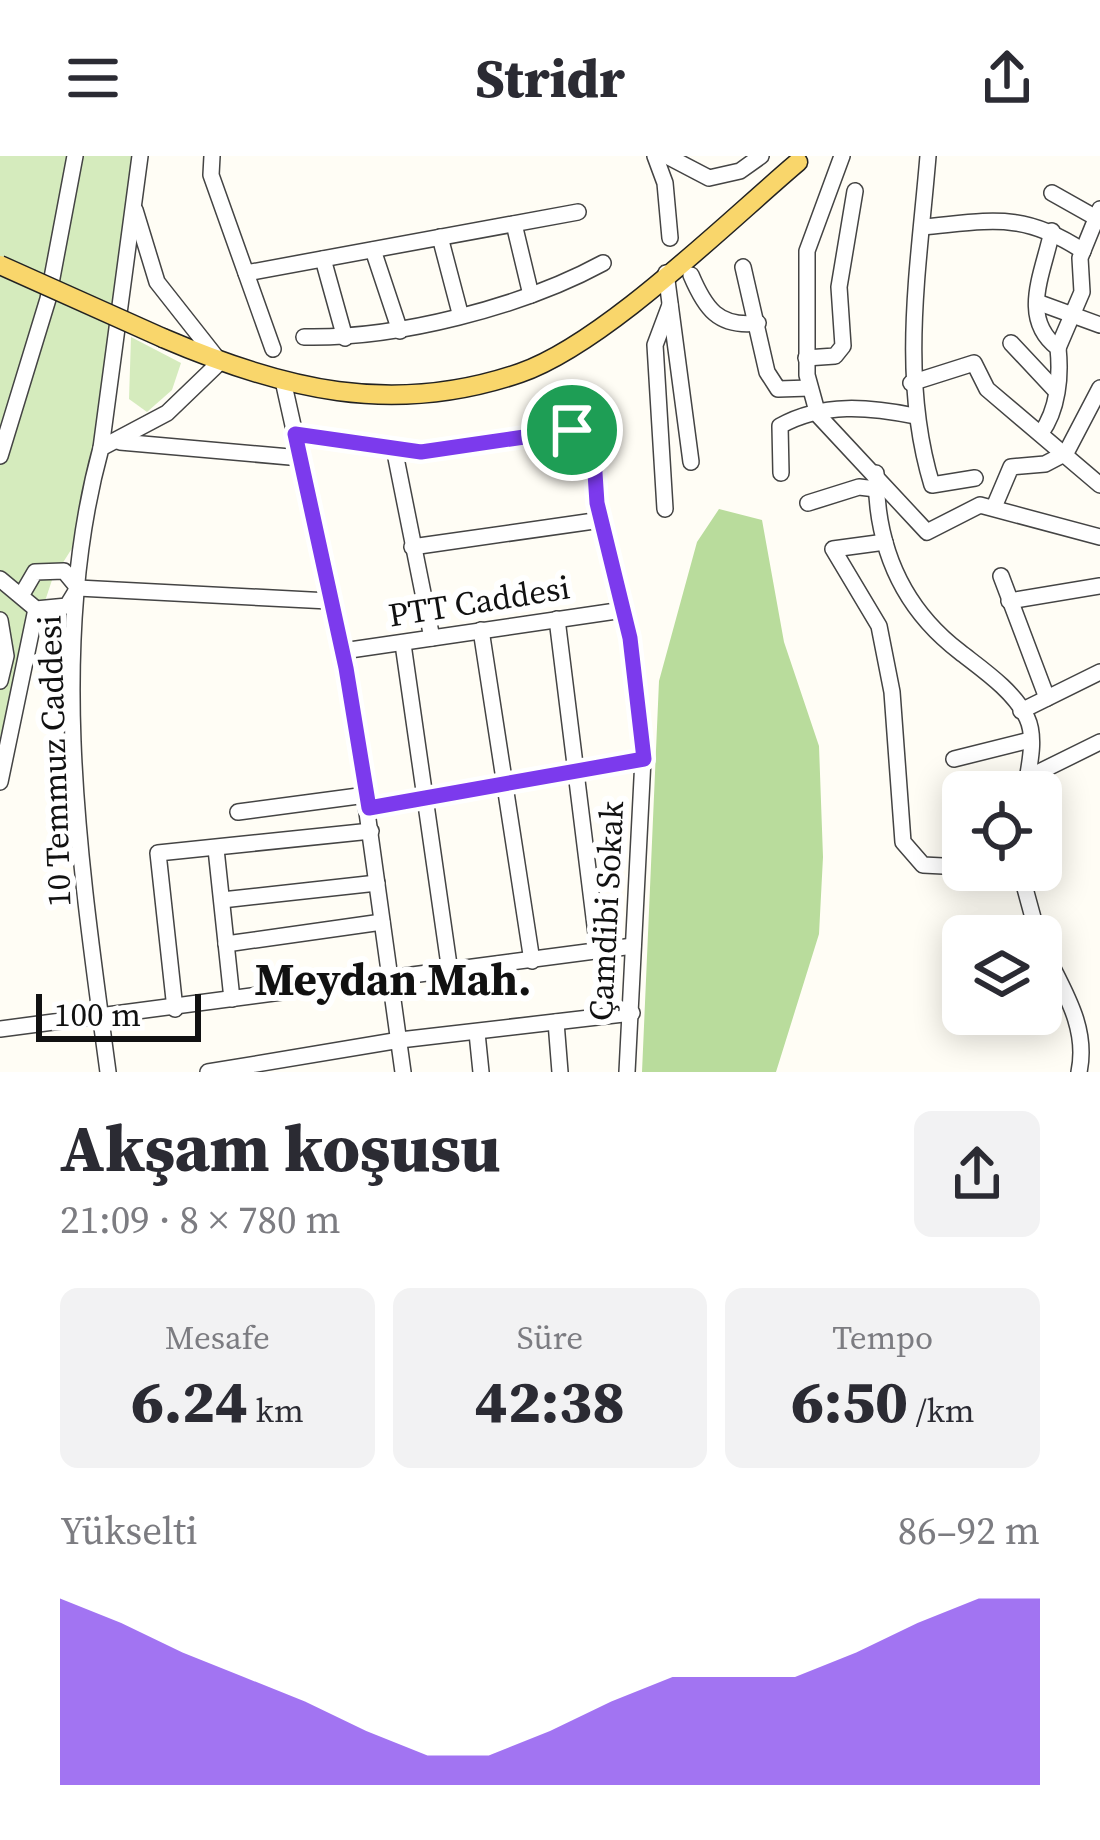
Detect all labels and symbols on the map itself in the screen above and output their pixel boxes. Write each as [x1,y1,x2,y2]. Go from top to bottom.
pin [521,379,623,481]
street label: PTT Caddesi [385,564,573,638]
street label: 10 Temmuz Caddesi [26,614,82,908]
street label: Çamdibi Sokak [578,799,634,1022]
district label: Meydan Mah. [254,948,532,1010]
scale bar [36,988,201,1041]

